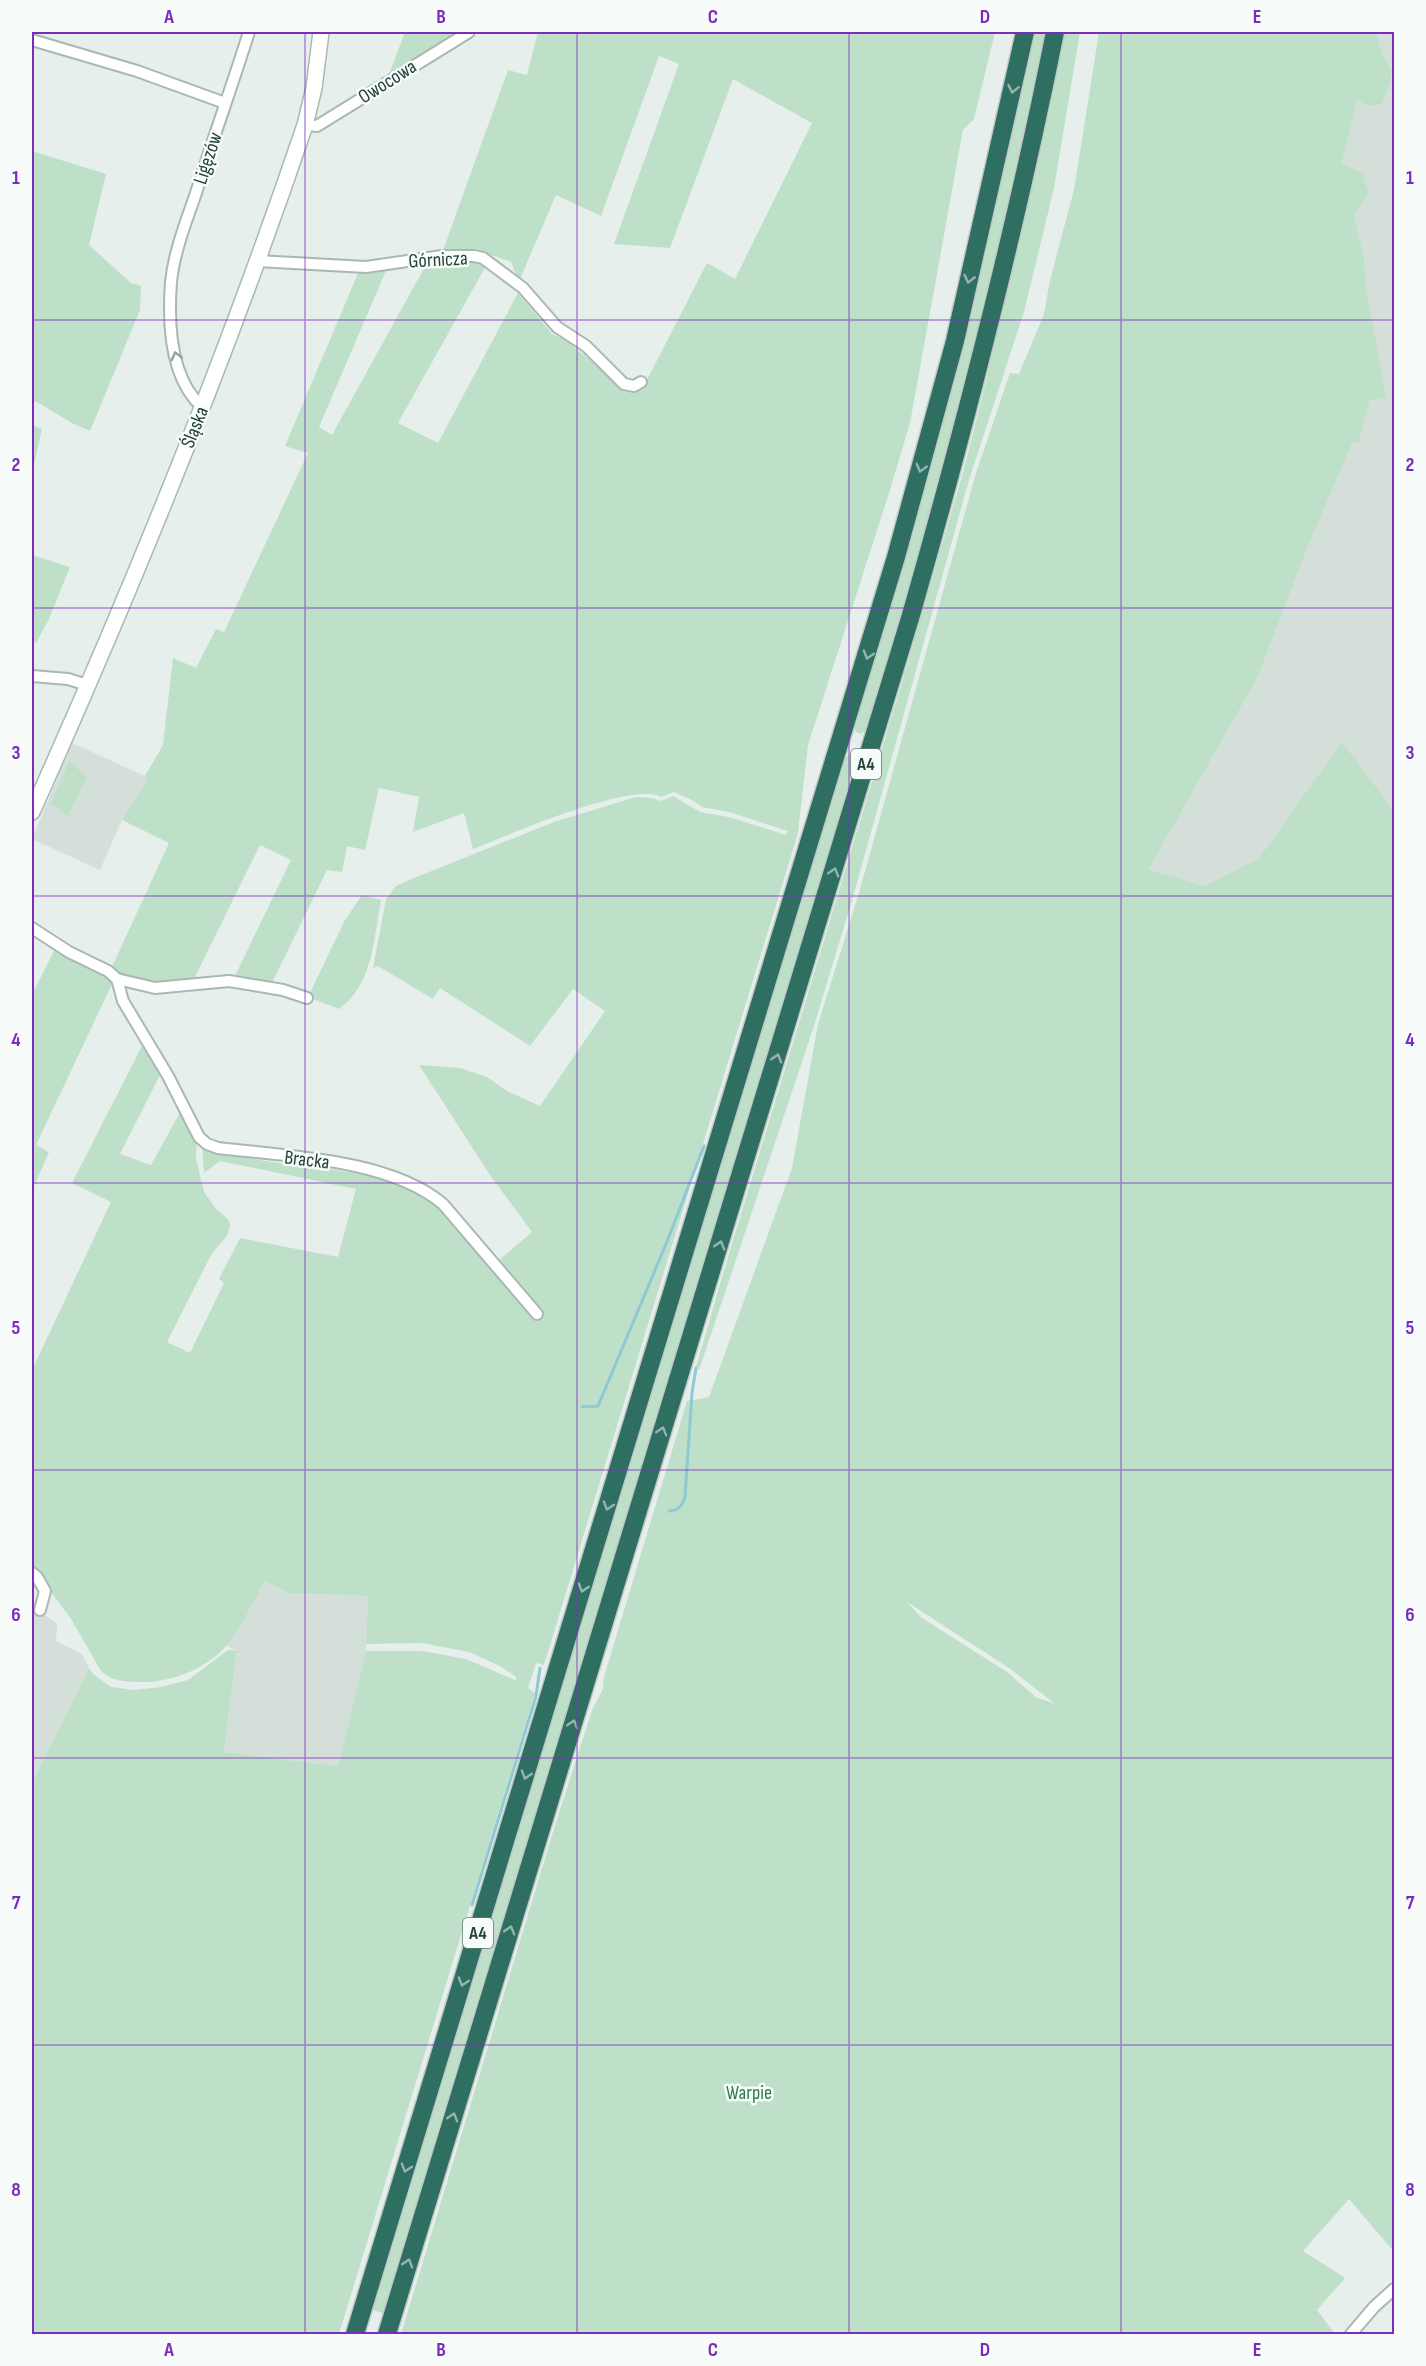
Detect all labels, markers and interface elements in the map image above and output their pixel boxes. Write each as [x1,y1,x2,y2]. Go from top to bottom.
text: A [163,5,174,29]
text: B [436,5,446,29]
text: C [708,5,718,29]
text: D [980,5,990,29]
text: E [1253,5,1261,29]
street label: Owocowa [354,55,421,109]
one-way arrow [1007,83,1020,93]
street label: Ligęzów [188,129,228,187]
text: 1 [12,166,20,190]
text: 1 [1406,166,1414,190]
street label: Górnicza [408,246,468,274]
one-way arrow [964,274,977,284]
one-way arrow [170,351,183,361]
street label: Śląska [176,403,214,452]
text: 2 [12,453,20,477]
text: 2 [1406,453,1414,477]
one-way arrow [916,462,928,473]
one-way arrow [863,649,875,660]
text: 3 [12,741,21,765]
text: 3 [1406,741,1415,765]
road number: A4 [851,749,881,779]
one-way arrow [827,867,839,878]
text: 4 [11,1028,21,1052]
text: 4 [1405,1028,1415,1052]
one-way arrow [770,1053,782,1064]
street label: Bracka [283,1145,331,1175]
one-way arrow [712,1240,725,1251]
text: 5 [12,1316,21,1340]
text: 5 [1406,1316,1415,1340]
one-way arrow [655,1426,667,1437]
one-way arrow [603,1500,615,1511]
one-way arrow [578,1583,590,1593]
text: 6 [11,1603,21,1627]
text: 6 [1405,1603,1415,1627]
one-way arrow [566,1719,578,1730]
one-way arrow [521,1769,533,1780]
text: 7 [12,1891,21,1915]
text: 7 [1406,1891,1415,1915]
road number: A4 [463,1918,493,1948]
one-way arrow [503,1925,515,1936]
one-way arrow [458,1976,470,1987]
park label: Warpie [726,2081,772,2105]
one-way arrow [446,2112,458,2123]
one-way arrow [401,2162,413,2173]
text: 8 [11,2178,21,2202]
text: 8 [1405,2178,1415,2202]
one-way arrow [401,2258,413,2269]
text: A [163,2338,174,2362]
text: B [436,2338,446,2362]
text: C [708,2338,718,2362]
text: D [980,2338,990,2362]
text: E [1253,2338,1261,2362]

